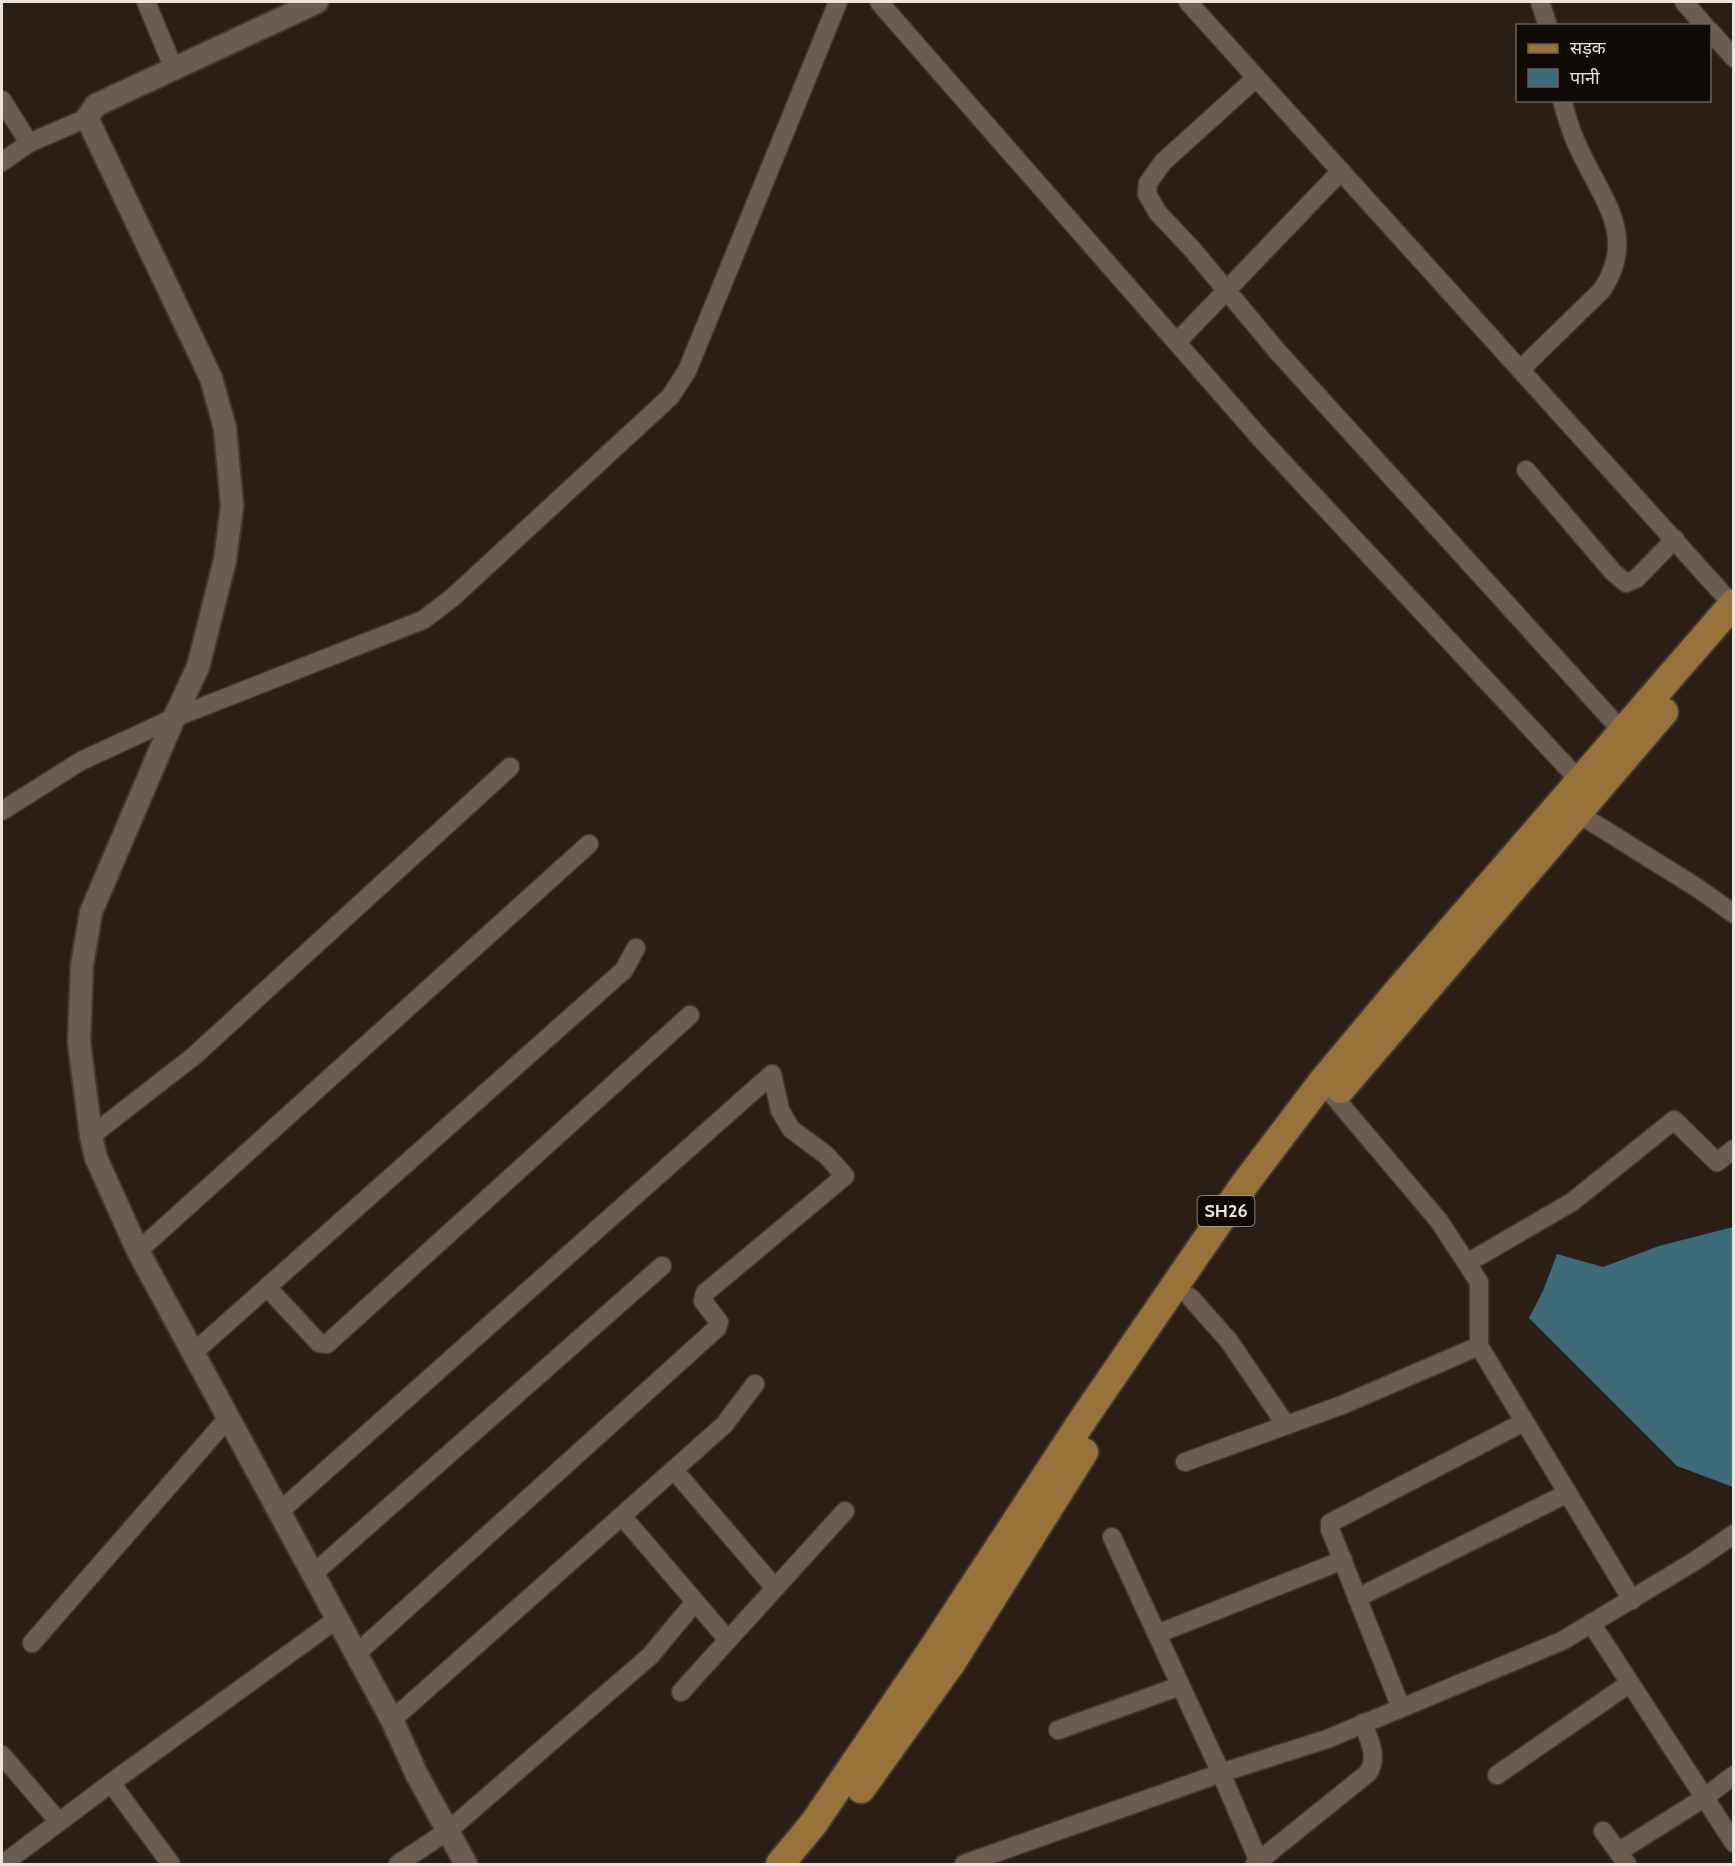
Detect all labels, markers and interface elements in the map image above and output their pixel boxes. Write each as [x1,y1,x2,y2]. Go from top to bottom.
legend [1516,24,1711,102]
text: सड़क [1570,37,1607,59]
text: पानी [1570,67,1600,89]
road number: SH26 [1198,1196,1254,1226]

